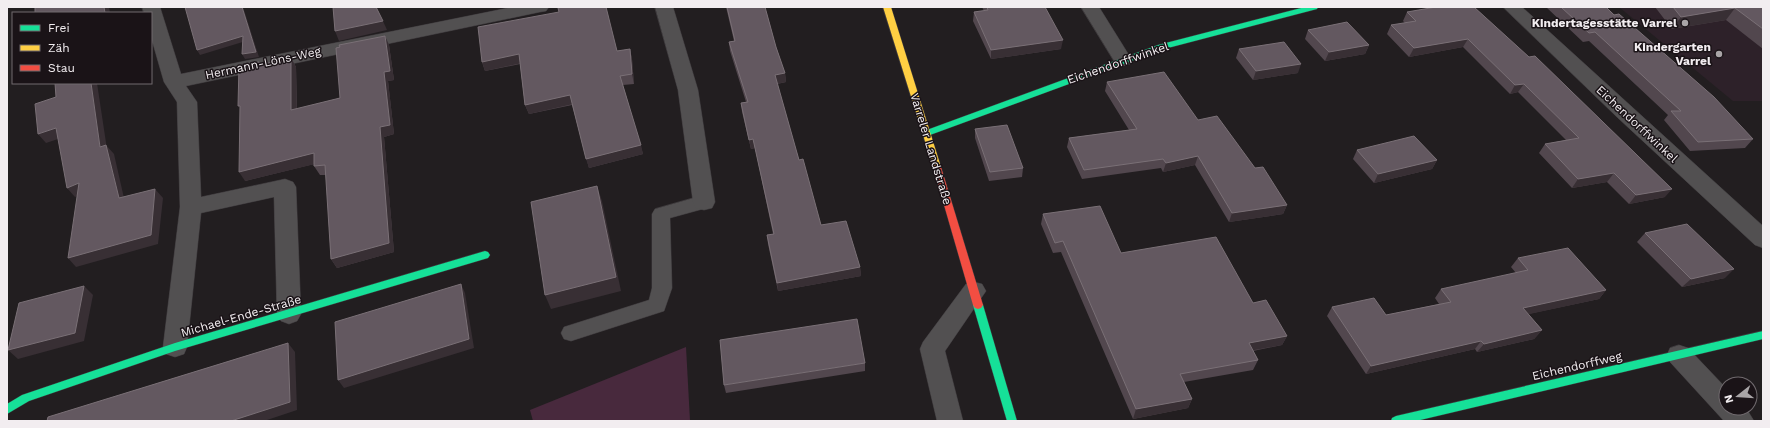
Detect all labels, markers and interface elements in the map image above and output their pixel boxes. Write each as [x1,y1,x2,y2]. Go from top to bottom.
legend [12,12,152,84]
place label: Kindertagesstätte Varrel [1532,16,1677,30]
marker: Kindertagesstätte Varrel [1680,18,1690,28]
text: Frei [48,21,70,35]
street label: Eichendorffwinkel [1065,39,1171,87]
place label: Kindergarten Varrel [1634,40,1711,68]
text: Zäh [48,41,70,55]
street label: Hermann-Löns-Weg [204,44,323,82]
marker: Kindergarten Varrel [1714,49,1724,59]
text: Stau [48,61,75,75]
street label: Eichendorffwinkel [1593,83,1681,166]
street label: Varreler Landstraße [907,92,955,206]
street label: Michael-Ende-Straße [179,292,303,340]
street label: Eichendorffweg [1531,349,1624,383]
north arrow [1718,376,1758,416]
text: N [1722,393,1736,405]

